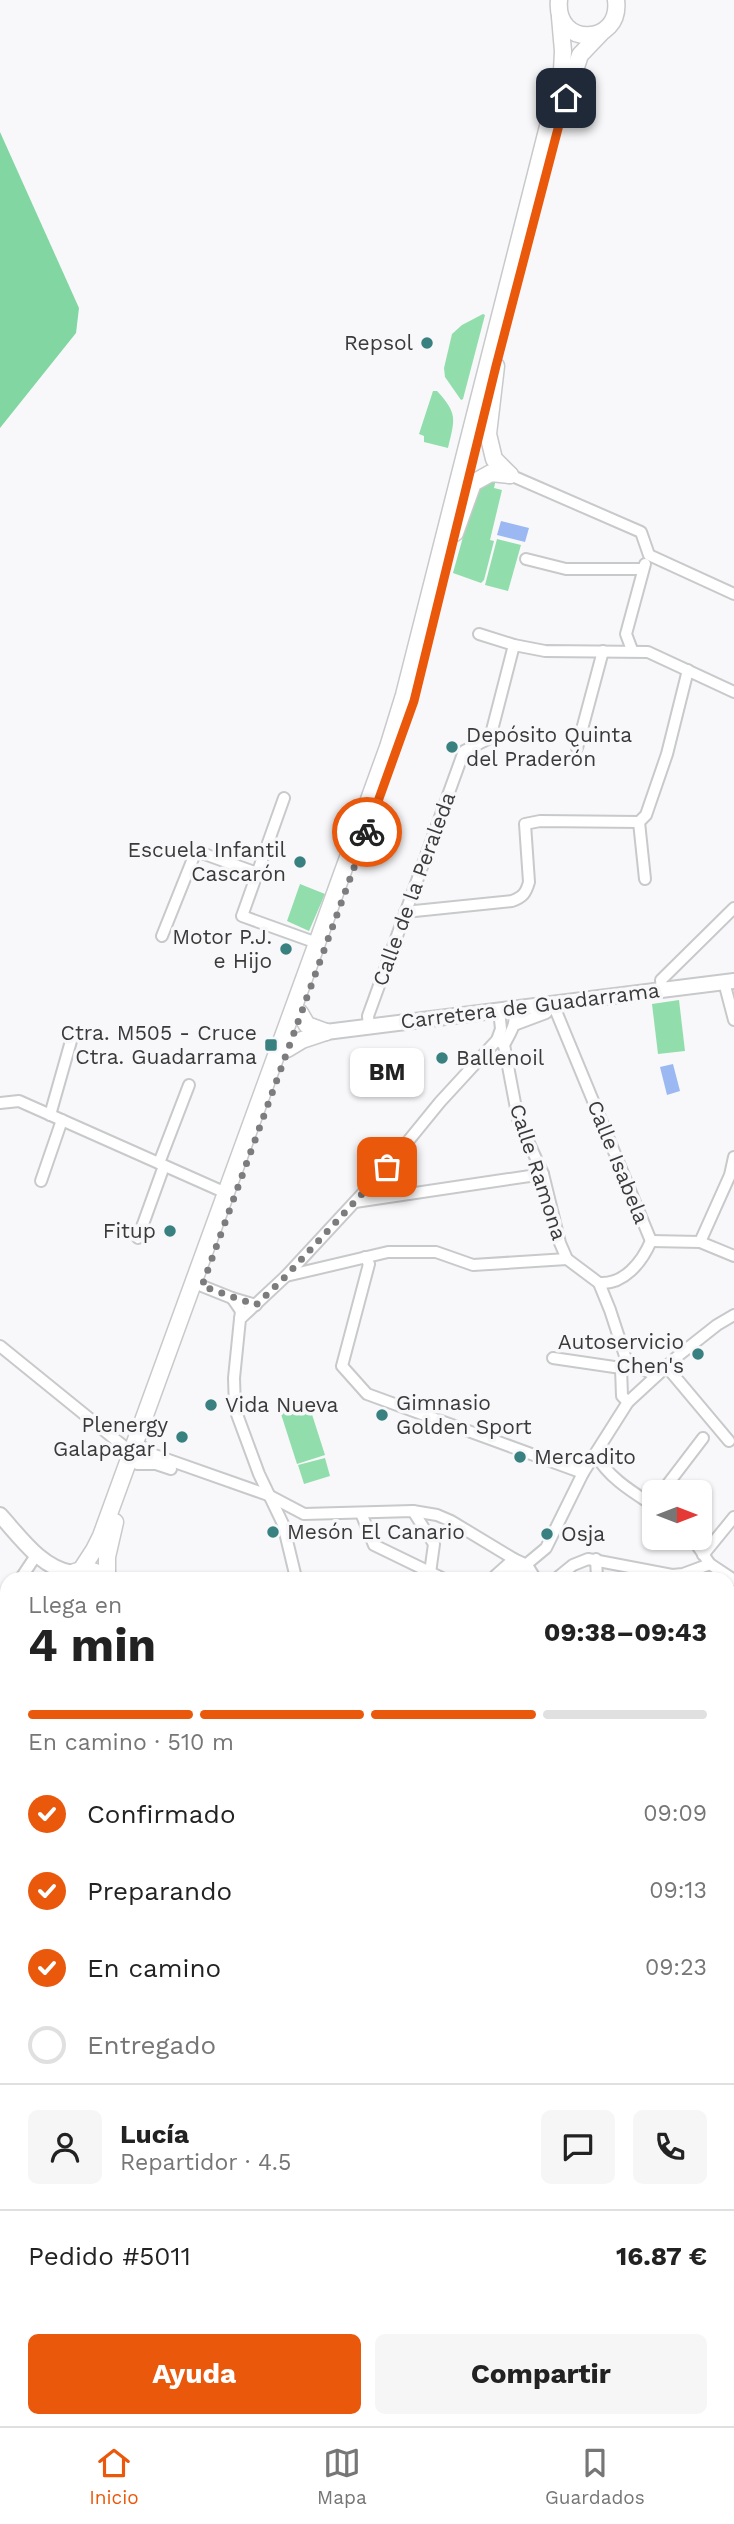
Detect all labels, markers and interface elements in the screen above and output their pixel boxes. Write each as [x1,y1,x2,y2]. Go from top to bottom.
pin [536,68,596,128]
icon: home [547,79,585,117]
place label: Repsol [344,330,414,355]
marker: Repsol [419,335,435,351]
place label: Depósito Quinta del Praderón [466,722,632,771]
marker: Depósito Quinta del Praderón [444,739,460,755]
street label: Calle de la Peraleda [367,788,460,989]
courier [332,797,402,867]
icon: bike [348,813,386,851]
place label: Escuela Infantil Cascarón [128,837,287,886]
marker: Escuela Infantil Cascarón [292,854,308,870]
place label: Motor P.J. e Hijo [172,924,272,973]
marker: Motor P.J. e Hijo [278,941,294,957]
street label: Carretera de Guadarrama [399,977,661,1034]
place label: Ctra. M505 - Cruce Ctra. Guadarrama [61,1020,257,1069]
marker: Ctra. M505 - Cruce Ctra. Guadarrama [263,1037,279,1053]
place label: Ballenoil [456,1045,545,1070]
callout: BM [350,1048,424,1097]
marker: Ballenoil [434,1050,450,1066]
text: BM [369,1059,405,1086]
street label: Calle Isabela [582,1096,655,1227]
street label: Calle Ramona [505,1101,572,1243]
pin [357,1137,417,1197]
icon: bag [368,1148,406,1186]
place label: Fitup [103,1218,156,1243]
marker: Fitup [162,1223,178,1239]
place label: Autoservicio Chen's [558,1329,684,1378]
marker: Autoservicio Chen's [690,1346,706,1362]
place label: Gimnasio Golden Sport [396,1390,532,1439]
place label: Vida Nueva [225,1392,339,1417]
marker: Vida Nueva [203,1397,219,1413]
marker: Gimnasio Golden Sport [374,1407,390,1423]
place label: Plenergy Galapagar I [53,1412,168,1461]
marker: Plenergy Galapagar I [174,1429,190,1445]
place label: Mercadito [534,1444,636,1469]
marker: Mercadito [512,1449,528,1465]
north arrow [642,1480,712,1550]
map controls [642,1480,712,1550]
place label: Mesón El Canario [287,1519,465,1544]
place label: Osja [561,1521,605,1546]
marker: Mesón El Canario [265,1524,281,1540]
marker: Osja [539,1526,555,1542]
text: Llega en [28,1592,122,1619]
text: 09:38–09:43 [544,1617,707,1647]
text: 4 min [28,1618,156,1672]
text: En camino · 510 m [28,1729,234,1756]
icon: check [28,1795,66,1833]
text: Confirmado [87,1799,236,1829]
text: 09:09 [643,1800,707,1827]
icon: check [28,1872,66,1910]
text: Preparando [87,1876,232,1906]
text: 09:13 [649,1877,707,1904]
icon: check [28,1949,66,1987]
text: En camino [87,1953,221,1983]
text: 09:23 [645,1954,707,1981]
text: Entregado [87,2030,216,2060]
button: person [28,2110,102,2184]
button: chat [541,2110,615,2184]
button: phone [633,2110,707,2184]
text: Lucía [120,2119,189,2149]
text: Repartidor · 4.5 [120,2149,291,2176]
text: Pedido #5011 [28,2241,191,2271]
text: 16.87 € [616,2241,707,2271]
button: Ayuda [28,2334,361,2414]
button: Compartir [375,2334,707,2414]
tab: Inicio [89,2444,139,2509]
tab: Mapa [317,2444,367,2509]
tab: Guardados [545,2444,645,2509]

